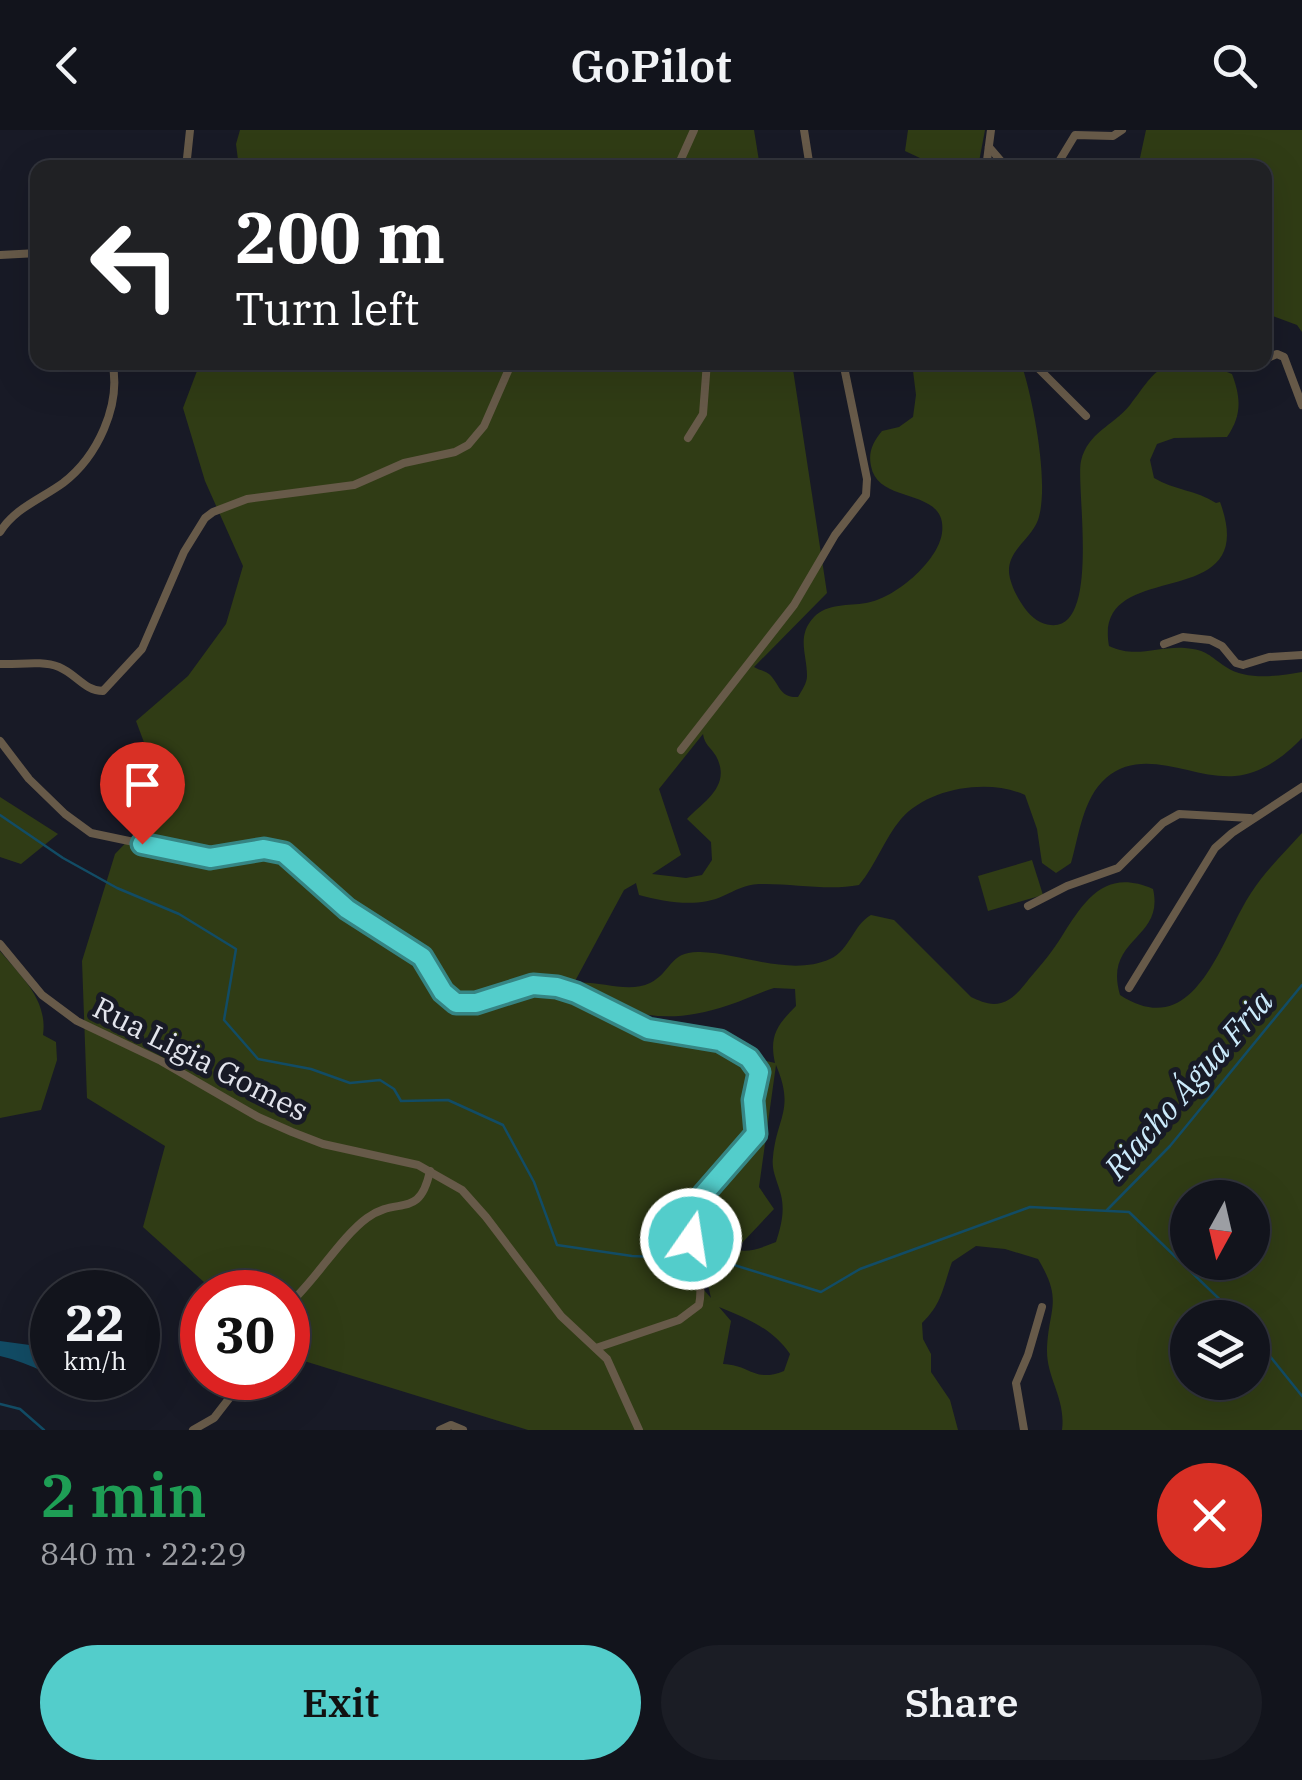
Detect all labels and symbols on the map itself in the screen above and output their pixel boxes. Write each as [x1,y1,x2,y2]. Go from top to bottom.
pin [100,742,185,845]
water label: Riacho Água Fria [1094,980,1282,1188]
street label: Rua Ligia Gomes [87,987,315,1129]
north arrow [1170,1180,1270,1280]
position arrow [639,1187,743,1291]
speed limit sign: 30 [180,1270,310,1400]

